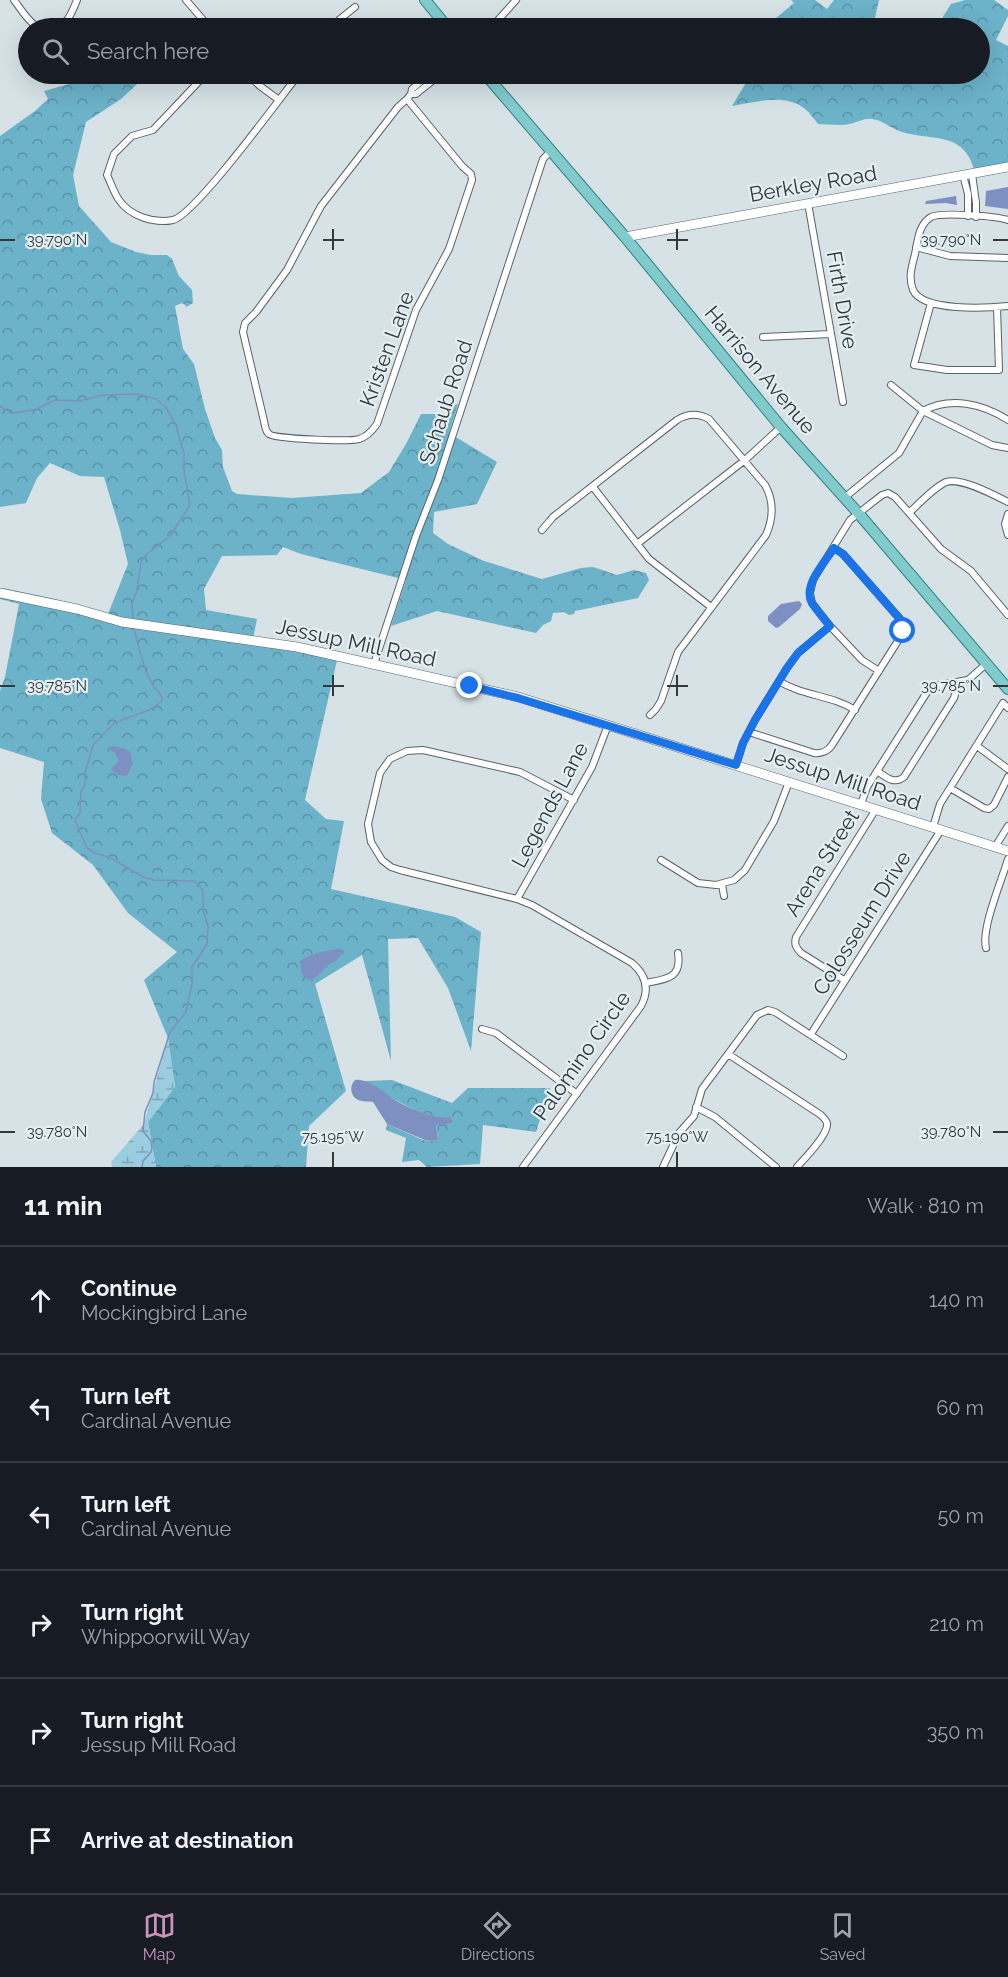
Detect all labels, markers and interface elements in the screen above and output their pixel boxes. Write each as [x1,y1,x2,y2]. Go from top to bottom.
search box [18,18,990,84]
icon: search [39,35,72,68]
text: Search here [87,38,209,64]
street label: Berkley Road [747,160,879,207]
text: 39.790°N [27,231,87,249]
text: 39.790°N [921,231,981,249]
street label: Firth Drive [822,249,863,351]
street label: Kristen Lane [354,288,419,410]
street label: Harrison Avenue [700,301,821,439]
street label: Schaub Road [414,337,477,467]
street label: Jessup Mill Road [274,613,438,672]
route start [889,617,915,643]
route end [456,672,482,698]
text: 39.785°N [27,677,87,695]
text: 39.785°N [921,677,981,695]
street label: Legends Lane [506,738,593,872]
street label: Jessup Mill Road [762,741,924,816]
street label: Arena Street [779,805,864,921]
street label: Colosseum Drive [807,846,916,999]
street label: Palomino Circle [528,986,635,1125]
text: 39.780°N [27,1123,87,1141]
text: 39.780°N [921,1123,981,1141]
text: 75.195°W [302,1128,364,1146]
text: 75.190°W [646,1128,709,1146]
text: 11 min [24,1191,102,1221]
text: Walk · 810 m [867,1194,984,1218]
text: Continue [81,1275,177,1301]
icon: ahead [24,1284,57,1317]
text: 140 m [929,1288,984,1312]
text: Mockingbird Lane [81,1301,247,1325]
text: Turn left [81,1383,171,1409]
icon: left [24,1392,57,1425]
text: 60 m [936,1396,984,1420]
text: Cardinal Avenue [81,1409,231,1433]
text: Turn left [81,1491,171,1517]
icon: left [24,1500,57,1533]
text: 50 m [937,1504,984,1528]
text: Cardinal Avenue [81,1517,231,1541]
text: Turn right [81,1599,184,1625]
icon: right [24,1608,57,1641]
text: 210 m [929,1612,984,1636]
text: Whippoorwill Way [81,1625,250,1649]
text: Turn right [81,1707,184,1733]
icon: right [24,1716,57,1749]
text: 350 m [927,1720,984,1744]
text: Jessup Mill Road [81,1733,236,1757]
icon: arrive [24,1824,57,1857]
text: Arrive at destination [81,1827,294,1853]
tab: Map [143,1909,176,1964]
tab: Directions [461,1909,535,1964]
tab: Saved [820,1909,865,1964]

